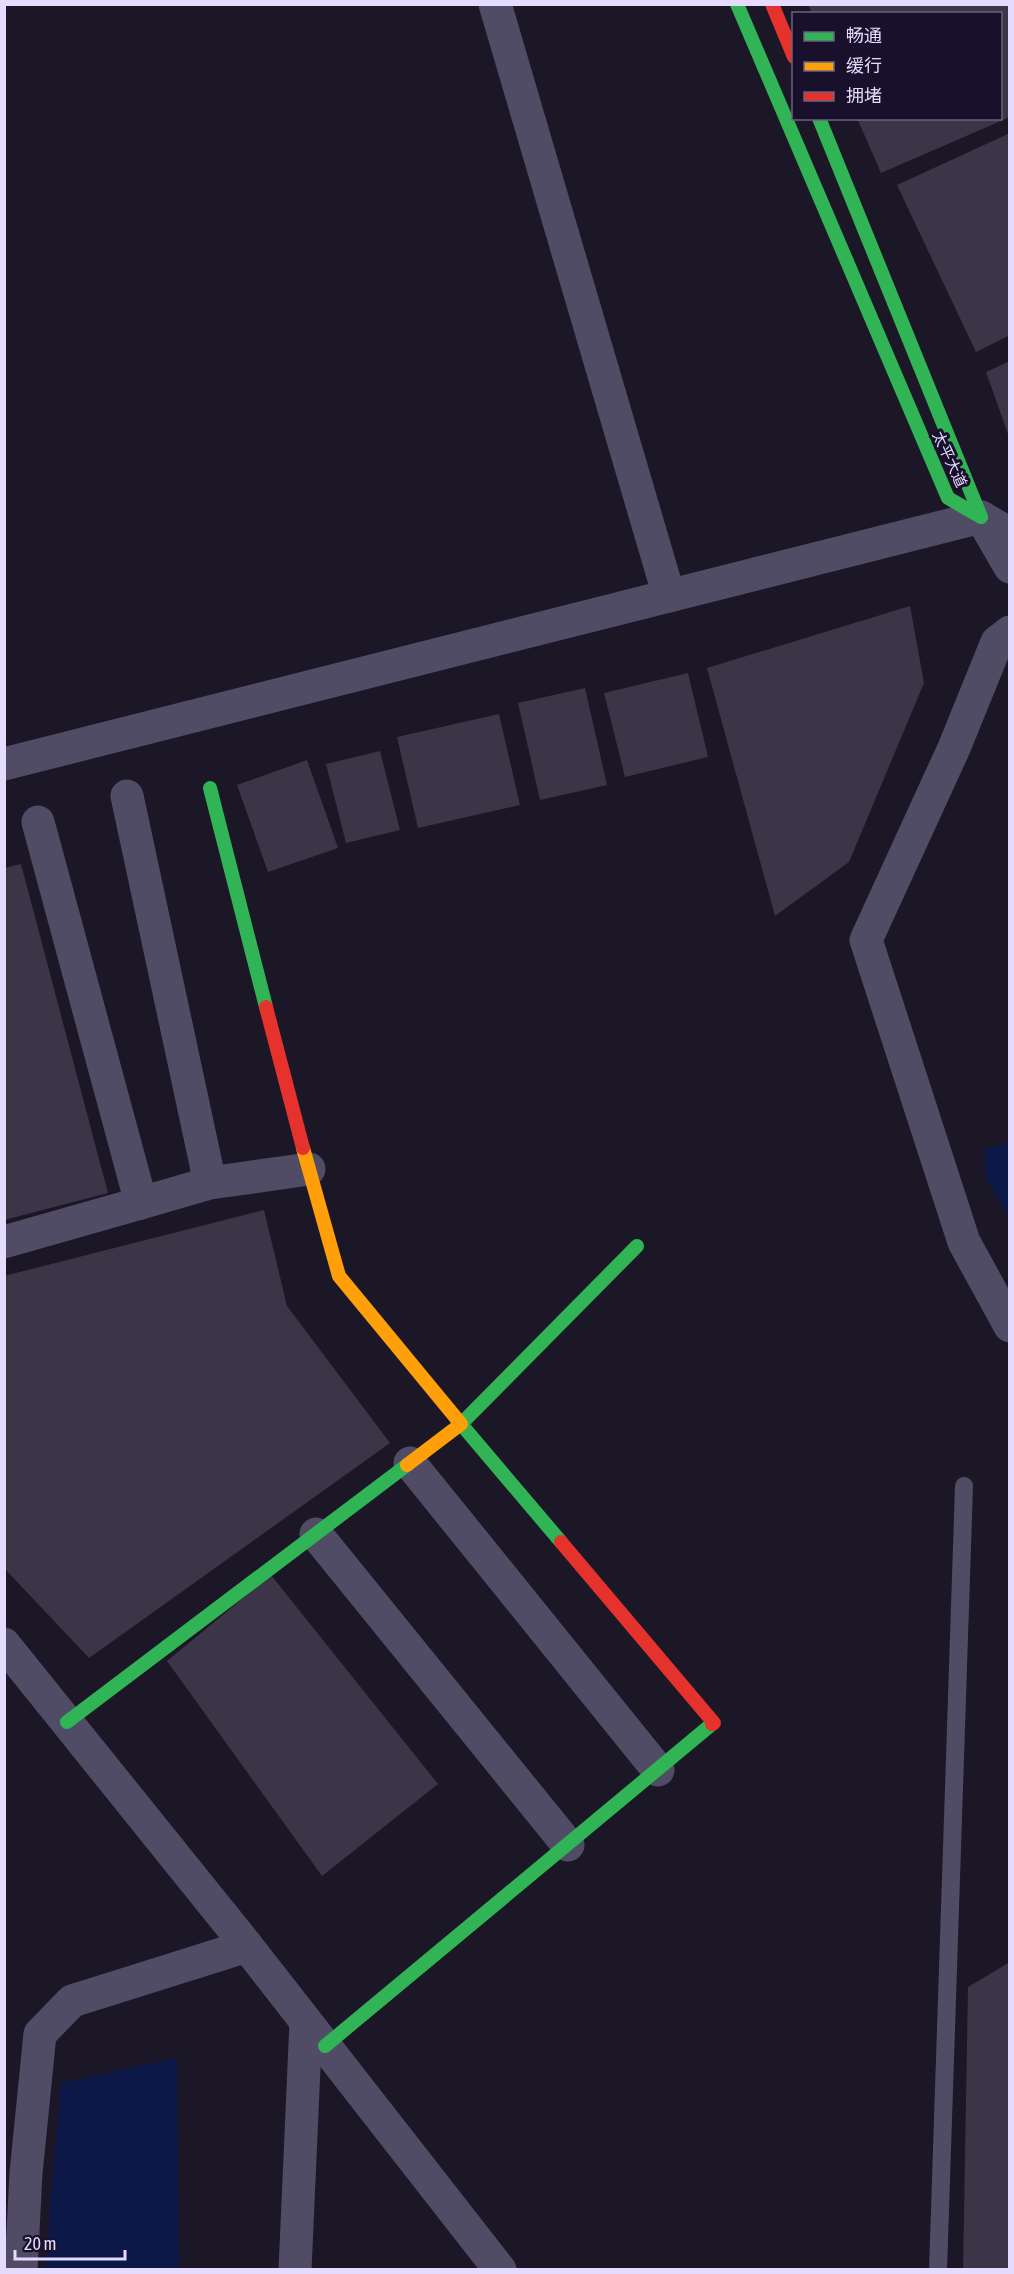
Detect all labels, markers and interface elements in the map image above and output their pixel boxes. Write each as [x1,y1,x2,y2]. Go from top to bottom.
legend [792,12,1002,120]
text: 畅通 [846,25,882,46]
text: 缓行 [846,55,882,76]
text: 拥堵 [846,85,882,106]
street label: 太平大道 [930,428,970,490]
scale bar [15,2223,124,2261]
text: 20 m [24,2233,56,2254]

